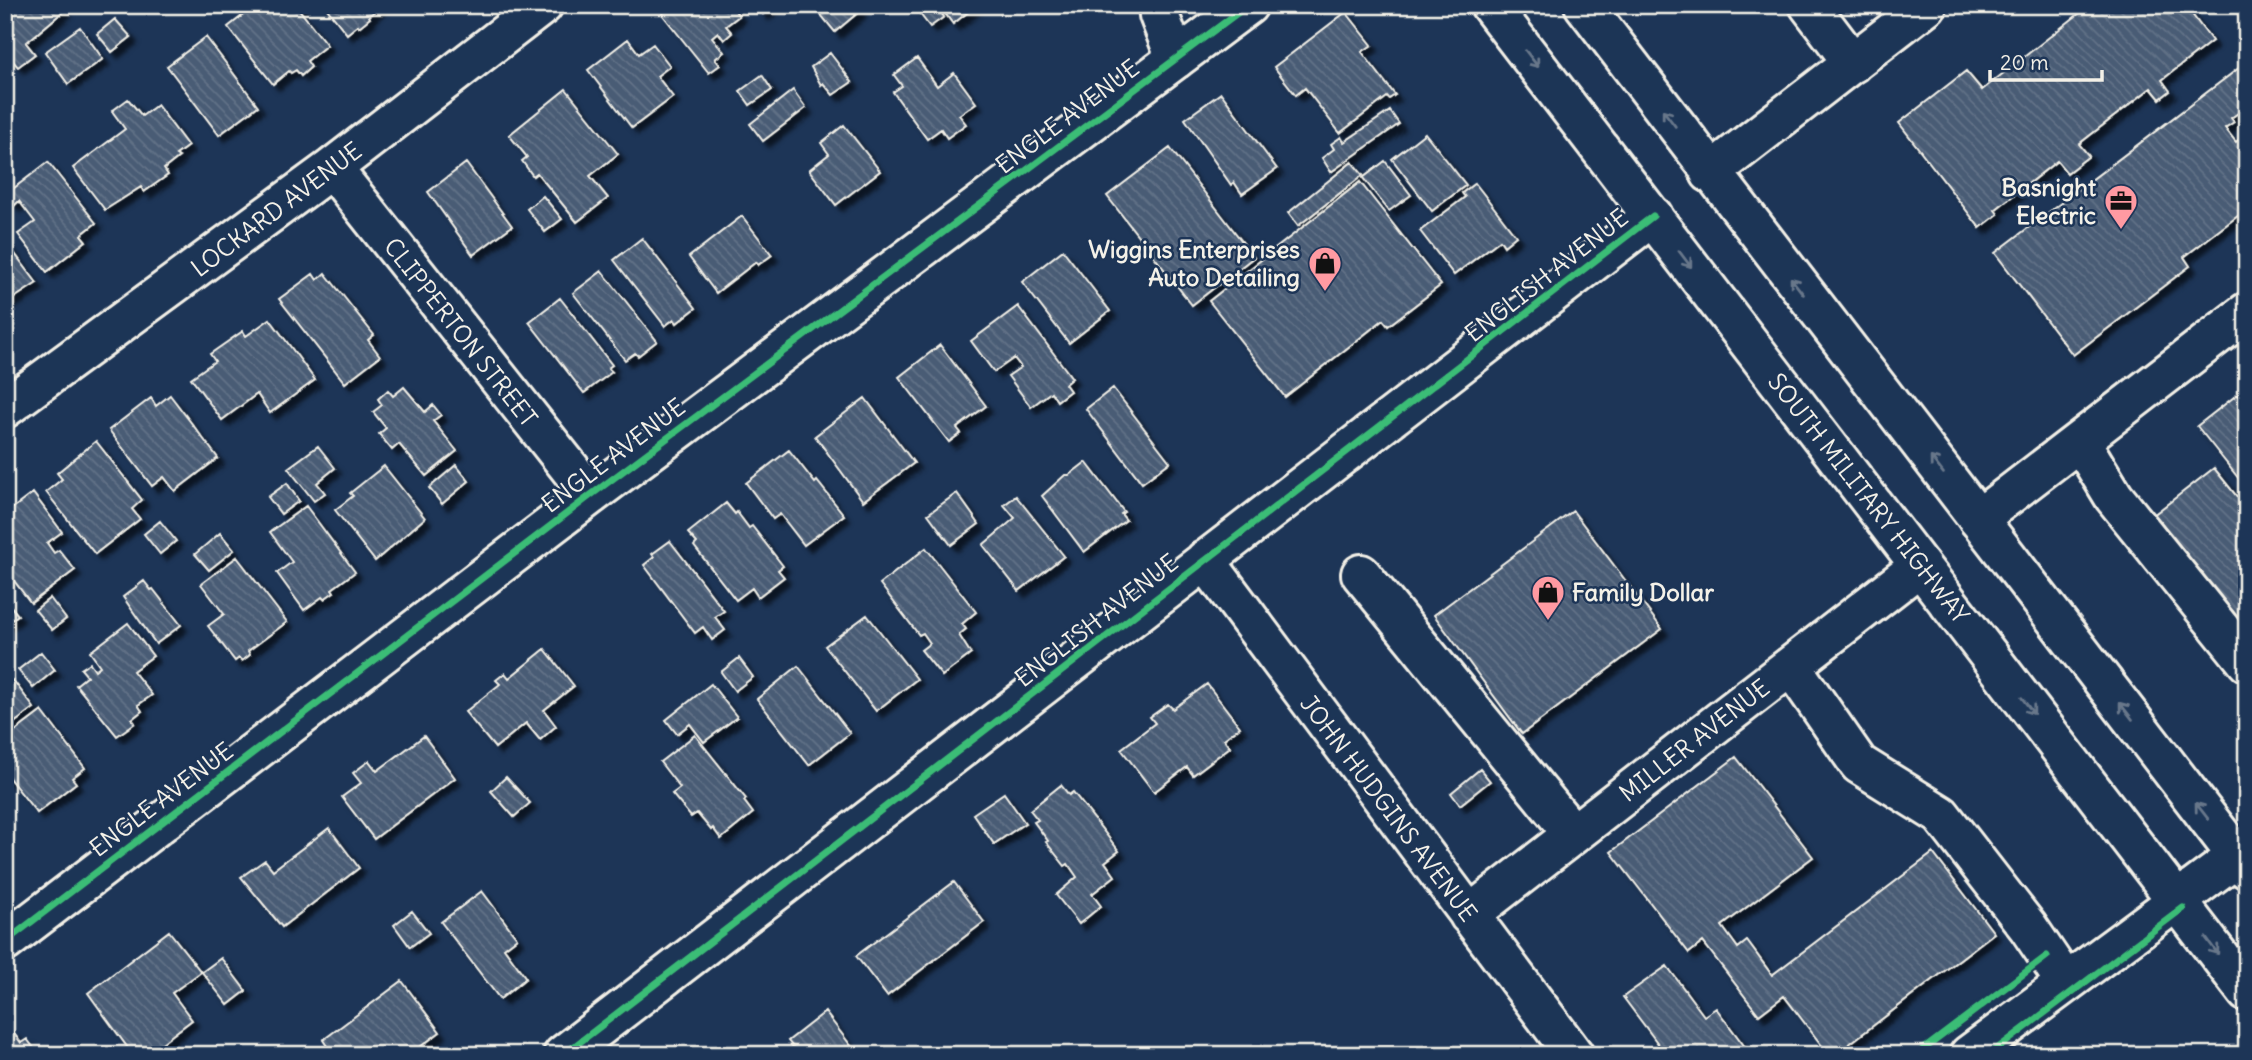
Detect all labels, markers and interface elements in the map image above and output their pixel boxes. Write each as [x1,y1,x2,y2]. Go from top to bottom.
scale bar [1990,38,2102,82]
text: 20 m [2000,49,2049,76]
one-way arrow [1524,50,1539,68]
street label: ENGLE AVENUE [989,52,1145,180]
one-way arrow [1661,109,1676,128]
street label: LOCKARD AVENUE [185,135,367,283]
place label: Basnight Electric [2001,172,2097,230]
office icon: Basnight Electric [2102,182,2140,231]
street label: ENGLISH AVENUE [1458,202,1634,348]
street label: CLIPPERTON STREET [378,232,544,432]
place label: Wiggins Enterprises Auto Detailing [1088,234,1300,292]
shop icon: Wiggins Enterprises Auto Detailing [1306,244,1344,293]
one-way arrow [1678,249,1693,268]
one-way arrow [1790,277,1805,295]
street label: SOUTH MILITARY HIGHWAY [1762,367,1976,629]
street label: ENGLE AVENUE [535,391,691,519]
one-way arrow [1929,457,1944,475]
street label: ENGLISH AVENUE [1008,547,1184,693]
shop icon: Family Dollar [1529,573,1567,622]
place label: Family Dollar [1572,577,1714,607]
street label: MILLER AVENUE [1613,672,1775,808]
street label: JOHN HUDGINS AVENUE [1294,689,1484,927]
one-way arrow [2020,696,2035,715]
one-way arrow [2118,703,2133,721]
street label: ENGLE AVENUE [83,735,239,863]
one-way arrow [2195,802,2210,821]
one-way arrow [2205,937,2220,955]

